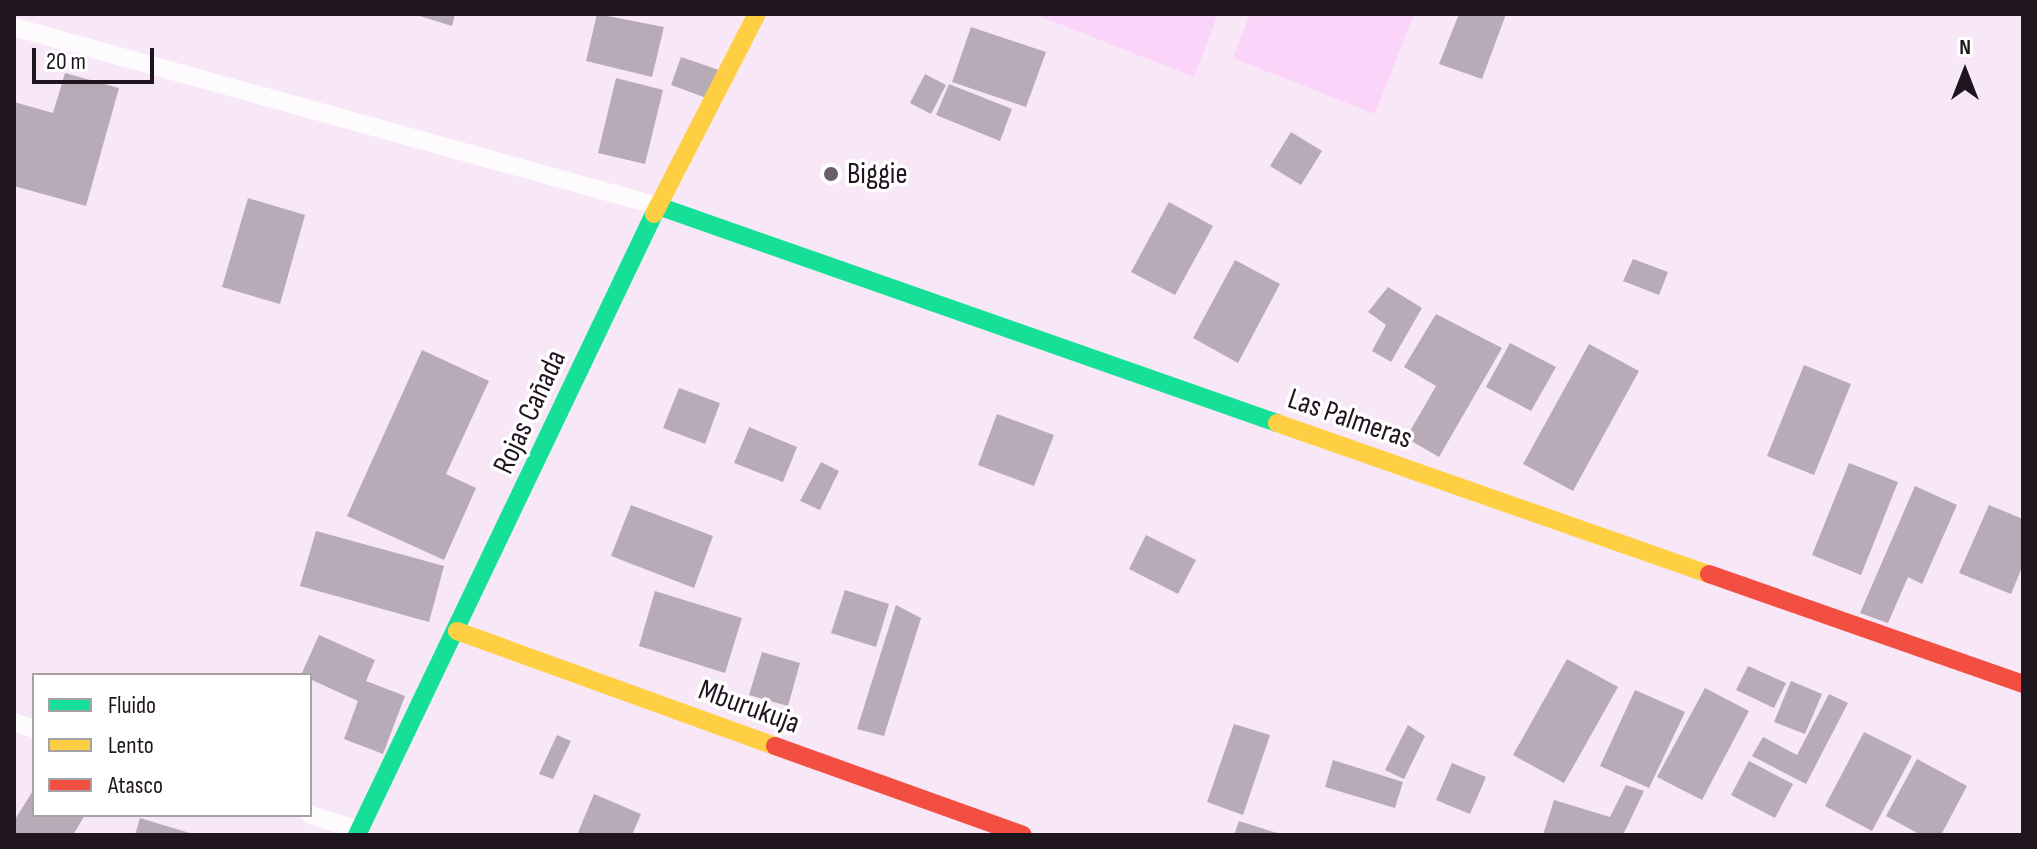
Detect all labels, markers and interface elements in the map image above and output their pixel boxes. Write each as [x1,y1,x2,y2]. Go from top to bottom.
scale bar [36,32,158,82]
north arrow [1925,32,2005,112]
text: N [1959,34,1971,61]
text: 20 m [46,47,86,76]
place label: Biggie [847,156,908,192]
marker: Biggie [822,165,840,183]
street label: Rojas Cañada [486,344,574,480]
street label: Las Palmeras [1283,381,1417,457]
street label: Mburukuja [694,672,804,742]
legend [32,673,312,817]
text: Fluido [108,691,156,720]
text: Lento [108,731,154,760]
text: Atasco [108,771,163,800]

